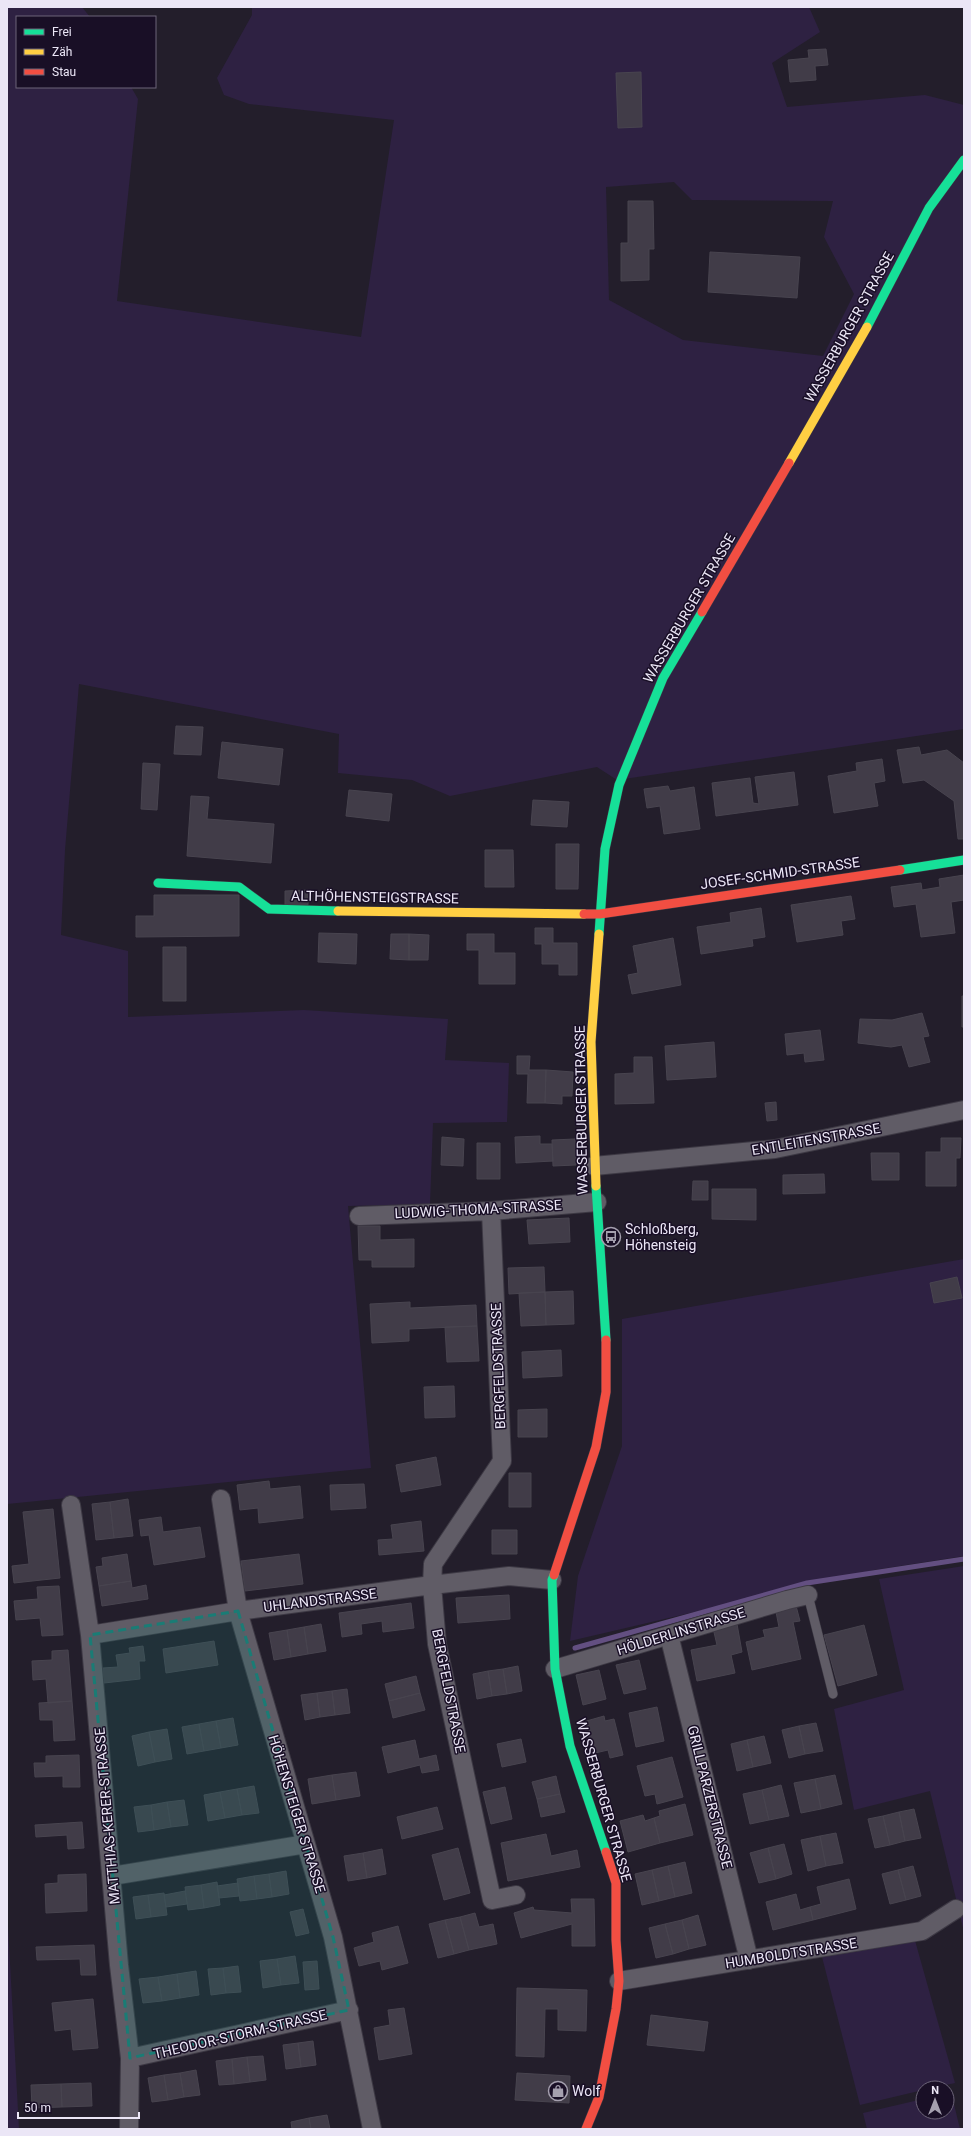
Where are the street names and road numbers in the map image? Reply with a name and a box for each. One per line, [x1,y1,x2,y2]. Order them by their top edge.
street label: WASSERBURGER STRASSE [801,249,897,405]
street label: WASSERBURGER STRASSE [640,531,738,685]
street label: JOSEF-SCHMID-STRASSE [699,854,861,892]
street label: ALTHÖHENSTEIGSTRASSE [291,888,459,906]
street label: WASSERBURGER STRASSE [572,1025,590,1195]
street label: ENTLEITENSTRASSE [750,1120,882,1158]
street label: LUDWIG-THOMA-STRASSE [394,1197,562,1221]
street label: BERGFELDSTRASSE [488,1303,508,1429]
street label: UHLANDSTRASSE [262,1585,378,1615]
street label: HÖLDERLINSTRASSE [615,1604,747,1658]
street label: BERGFELDSTRASSE [429,1627,469,1755]
street label: WASSERBURGER STRASSE [573,1716,635,1884]
street label: GRILLPARZERSTRASSE [684,1724,736,1870]
street label: MATTHIAS-KERER-STRASSE [91,1727,123,1905]
street label: HÖHENSTEIGER STRASSE [265,1733,329,1895]
street label: HUMBOLDTSTRASSE [724,1935,858,1971]
street label: THEODOR-STORM-STRASSE [152,2006,328,2062]

